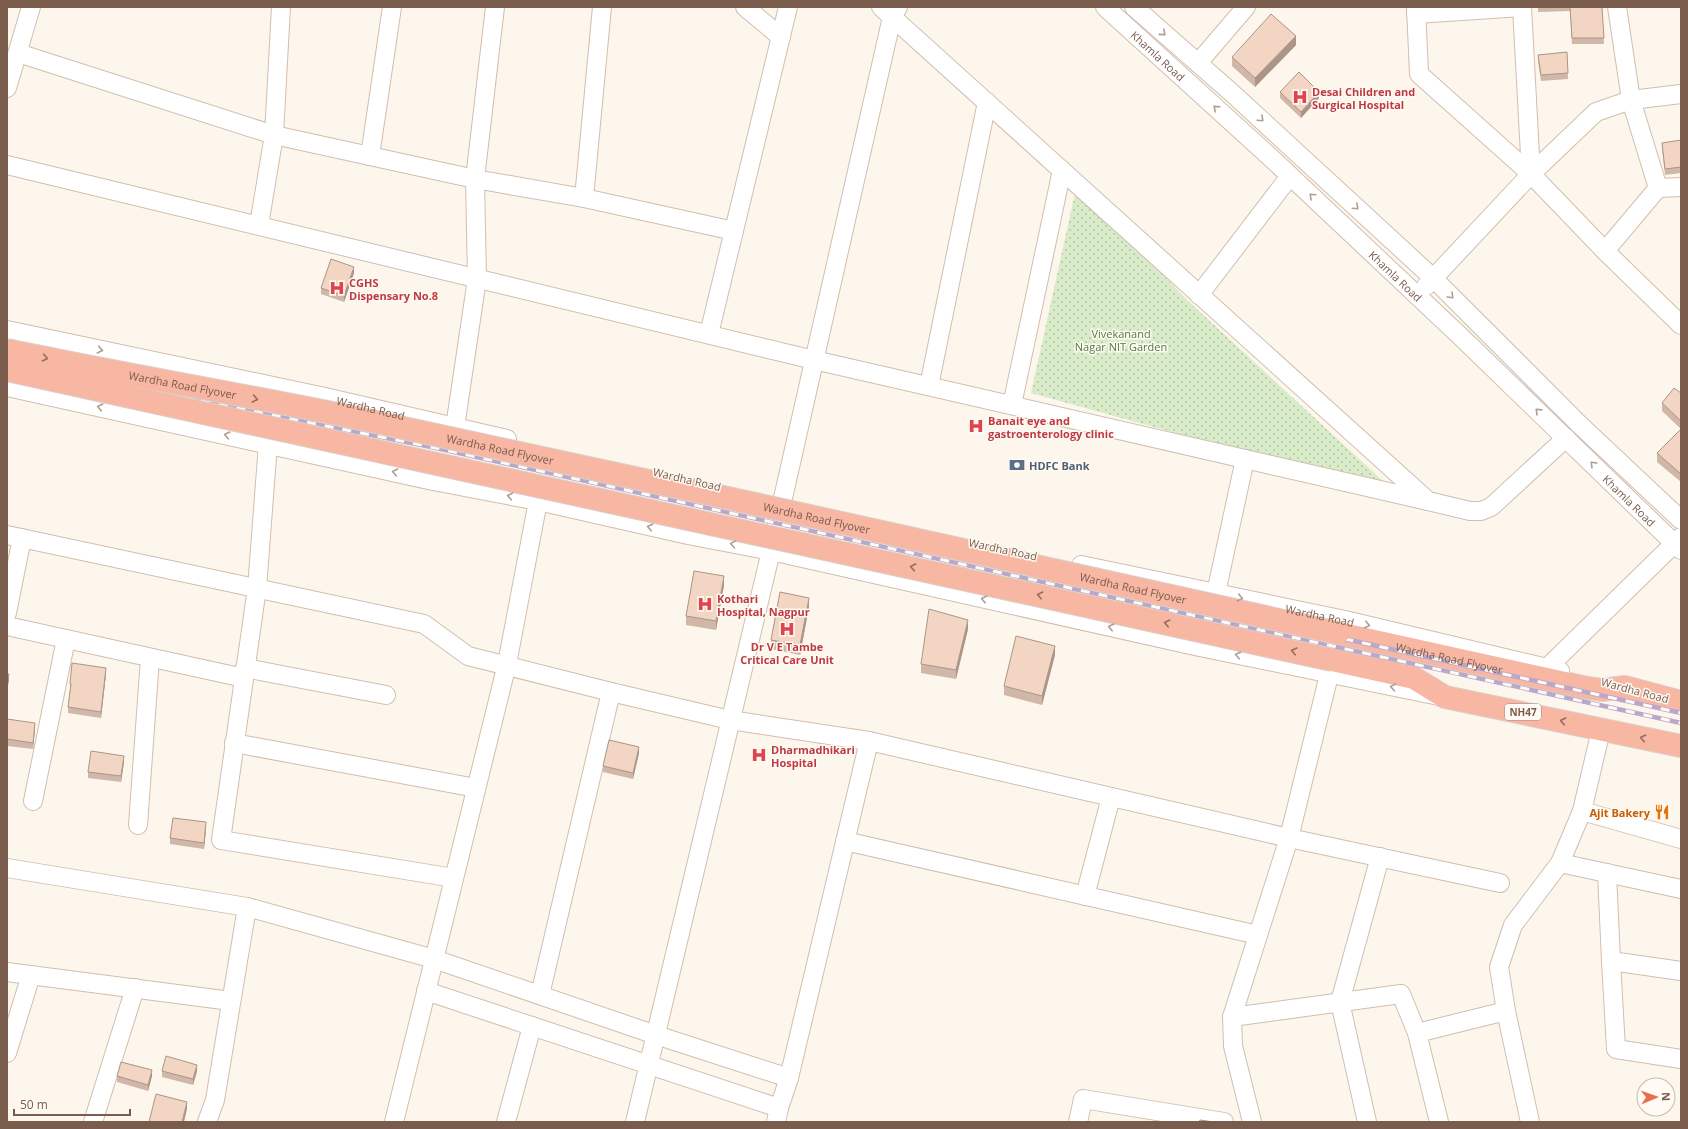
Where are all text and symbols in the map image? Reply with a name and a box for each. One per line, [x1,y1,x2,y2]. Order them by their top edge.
street label: Khamla Road [1128,27,1188,84]
one-way arrow [1159,28,1166,35]
place label: Desai Children and Surgical Hospital [1312,84,1415,112]
hospital icon: Desai Children and Surgical Hospital [1291,88,1309,106]
one-way arrow [1213,105,1221,113]
one-way arrow [1256,114,1263,121]
one-way arrow [1309,193,1317,201]
one-way arrow [1351,202,1359,210]
street label: Khamla Road [1366,247,1426,304]
place label: CGHS Dispensary No.8 [349,275,438,303]
hospital icon: CGHS Dispensary No.8 [328,279,346,297]
one-way arrow [1446,291,1454,299]
park label: Vivekanand Nagar NIT Garden [1075,326,1167,354]
one-way arrow [97,345,103,353]
one-way arrow [42,353,48,361]
street label: Wardha Road Flyover [128,367,238,402]
street label: Wardha Road [335,392,406,423]
one-way arrow [252,394,258,403]
one-way arrow [97,404,103,412]
one-way arrow [1535,408,1543,416]
place label: Banait eye and gastroenterology clinic [988,413,1114,441]
hospital icon: Banait eye and gastroenterology clinic [967,417,985,435]
street label: Wardha Road Flyover [445,430,556,467]
one-way arrow [224,431,230,439]
bank icon: HDFC Bank [1008,456,1026,474]
place label: HDFC Bank [1029,458,1090,473]
one-way arrow [1590,461,1598,469]
street label: Wardha Road [651,464,723,494]
one-way arrow [391,469,398,477]
street label: Khamla Road [1600,471,1659,529]
one-way arrow [507,492,513,500]
street label: Wardha Road Flyover [762,498,872,537]
one-way arrow [647,524,653,532]
street label: Wardha Road [967,534,1039,564]
one-way arrow [730,540,736,548]
one-way arrow [910,564,916,572]
street label: Wardha Road Flyover [1078,568,1189,607]
place label: Kothari Hospital, Nagpur [717,591,810,619]
one-way arrow [1037,591,1043,599]
one-way arrow [1237,593,1243,602]
hospital icon: Kothari Hospital, Nagpur [696,595,714,613]
one-way arrow [981,595,987,603]
street label: Wardha Road [1284,600,1356,629]
one-way arrow [1163,619,1170,628]
hospital icon: Dr V E Tambe Critical Care Unit [778,620,796,638]
one-way arrow [1364,620,1370,628]
one-way arrow [1108,624,1114,632]
street label: Wardha Road Flyover [1394,638,1505,677]
place label: Dr V E Tambe Critical Care Unit [740,639,834,667]
one-way arrow [1290,648,1297,656]
one-way arrow [1235,652,1241,660]
street label: Wardha Road [1600,674,1670,706]
one-way arrow [1389,683,1396,692]
road number: NH47 [1505,704,1541,720]
one-way arrow [1560,718,1566,726]
one-way arrow [1640,735,1646,743]
place label: Dharmadhikari Hospital [771,742,855,770]
hospital icon: Dharmadhikari Hospital [750,746,768,764]
restaurant icon: Ajit Bakery [1653,803,1671,821]
place label: Ajit Bakery [1589,805,1651,820]
north arrow [1636,1077,1676,1117]
scale bar [14,1091,130,1117]
text: N [1659,1092,1674,1101]
text: 50 m [20,1096,48,1113]

